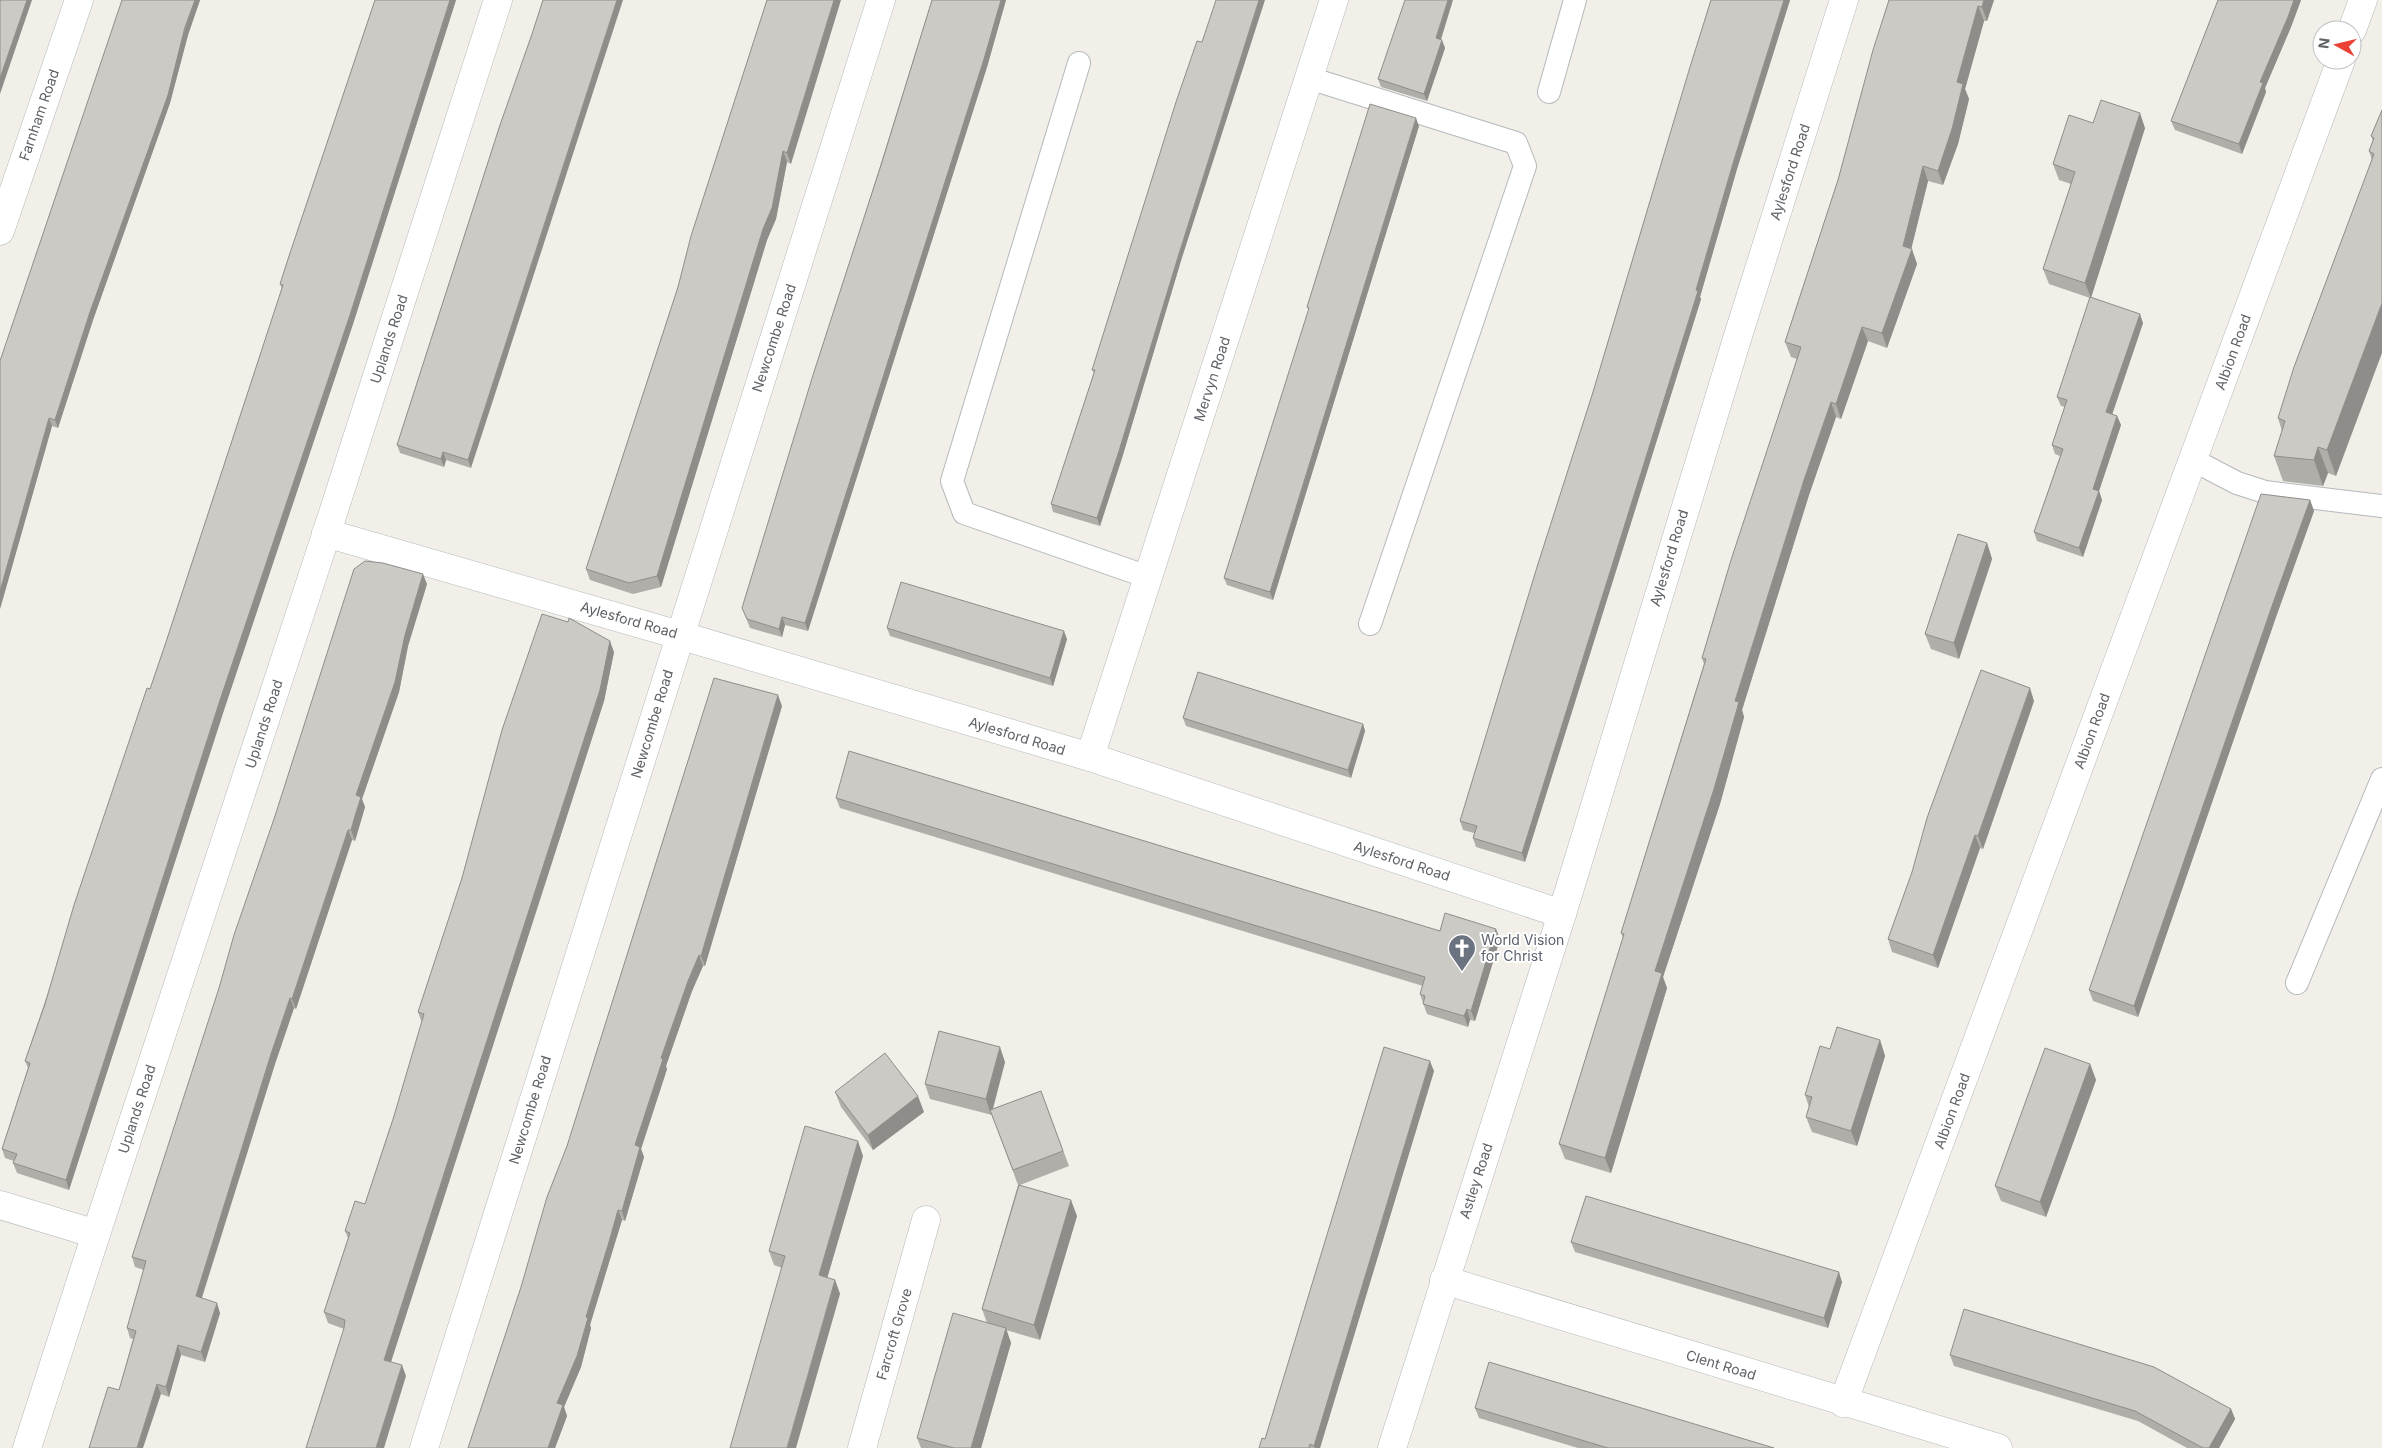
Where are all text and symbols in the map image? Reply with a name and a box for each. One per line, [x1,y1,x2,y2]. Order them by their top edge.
north arrow [2312,20,2362,70]
text: N [2314,37,2333,50]
street label: Farnham Road [15,67,62,163]
street label: Aylesford Road [1766,122,1813,222]
street label: Newcombe Road [748,282,799,394]
street label: Uplands Road [366,292,411,385]
street label: Albion Road [2211,312,2254,392]
street label: Mervyn Road [1190,334,1233,423]
street label: Aylesford Road [1646,508,1691,608]
street label: Aylesford Road [579,598,680,641]
street label: Newcombe Road [627,667,676,780]
street label: Uplands Road [241,677,286,770]
street label: Albion Road [2070,691,2113,771]
street label: Aylesford Road [967,713,1067,758]
street label: Aylesford Road [1352,837,1452,884]
place label: World Vision for Christ [1481,931,1564,964]
church icon: World Vision for Christ [1447,933,1477,972]
street label: Newcombe Road [505,1053,554,1166]
street label: Uplands Road [114,1062,159,1155]
street label: Albion Road [1930,1071,1973,1151]
street label: Astley Road [1455,1141,1496,1221]
street label: Farcroft Grove [872,1286,915,1382]
street label: Clent Road [1684,1346,1758,1383]

